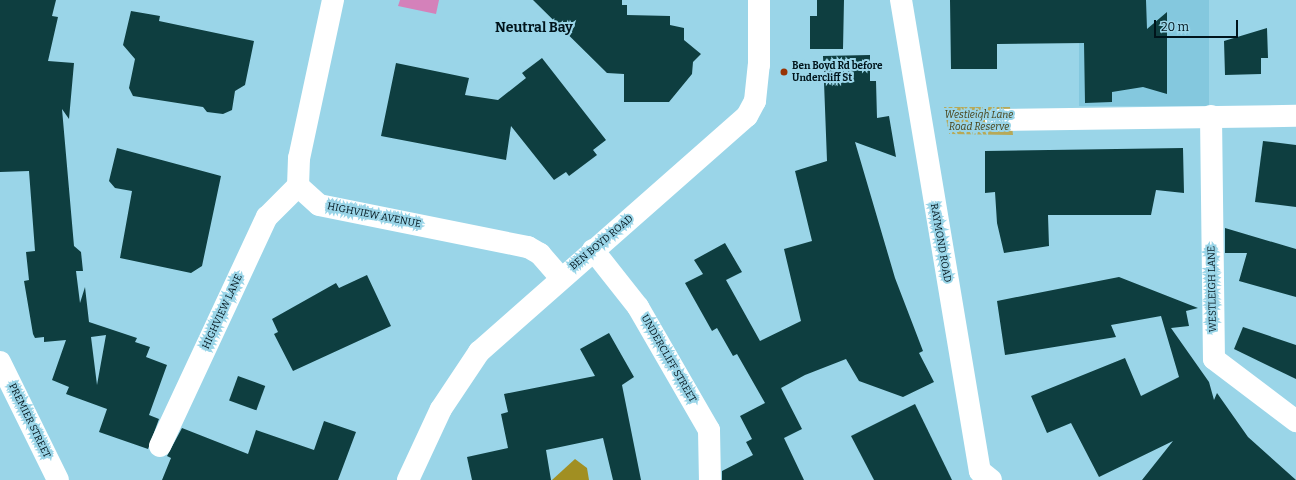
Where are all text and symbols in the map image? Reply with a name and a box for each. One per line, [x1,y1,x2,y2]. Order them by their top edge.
scale bar [1156,12,1240,38]
district label: Neutral Bay [495,20,573,36]
text: 20 m [1161,20,1189,34]
place label: Ben Boyd Rd before Undercliff St [792,60,883,84]
marker: Ben Boyd Rd before Undercliff St [779,67,789,77]
park label: Westleigh Lane Road Reserve [945,109,1013,132]
street label: HIGHVIEW AVENUE [326,201,422,231]
street label: RAYMOND ROAD [927,203,953,283]
street label: BEN BOYD ROAD [568,213,636,273]
street label: WESTLEIGH LANE [1206,246,1220,332]
street label: HIGHVIEW LANE [200,273,246,351]
street label: UNDERCLIFF STREET [638,313,698,405]
street label: PREMIER STREET [6,382,52,460]

